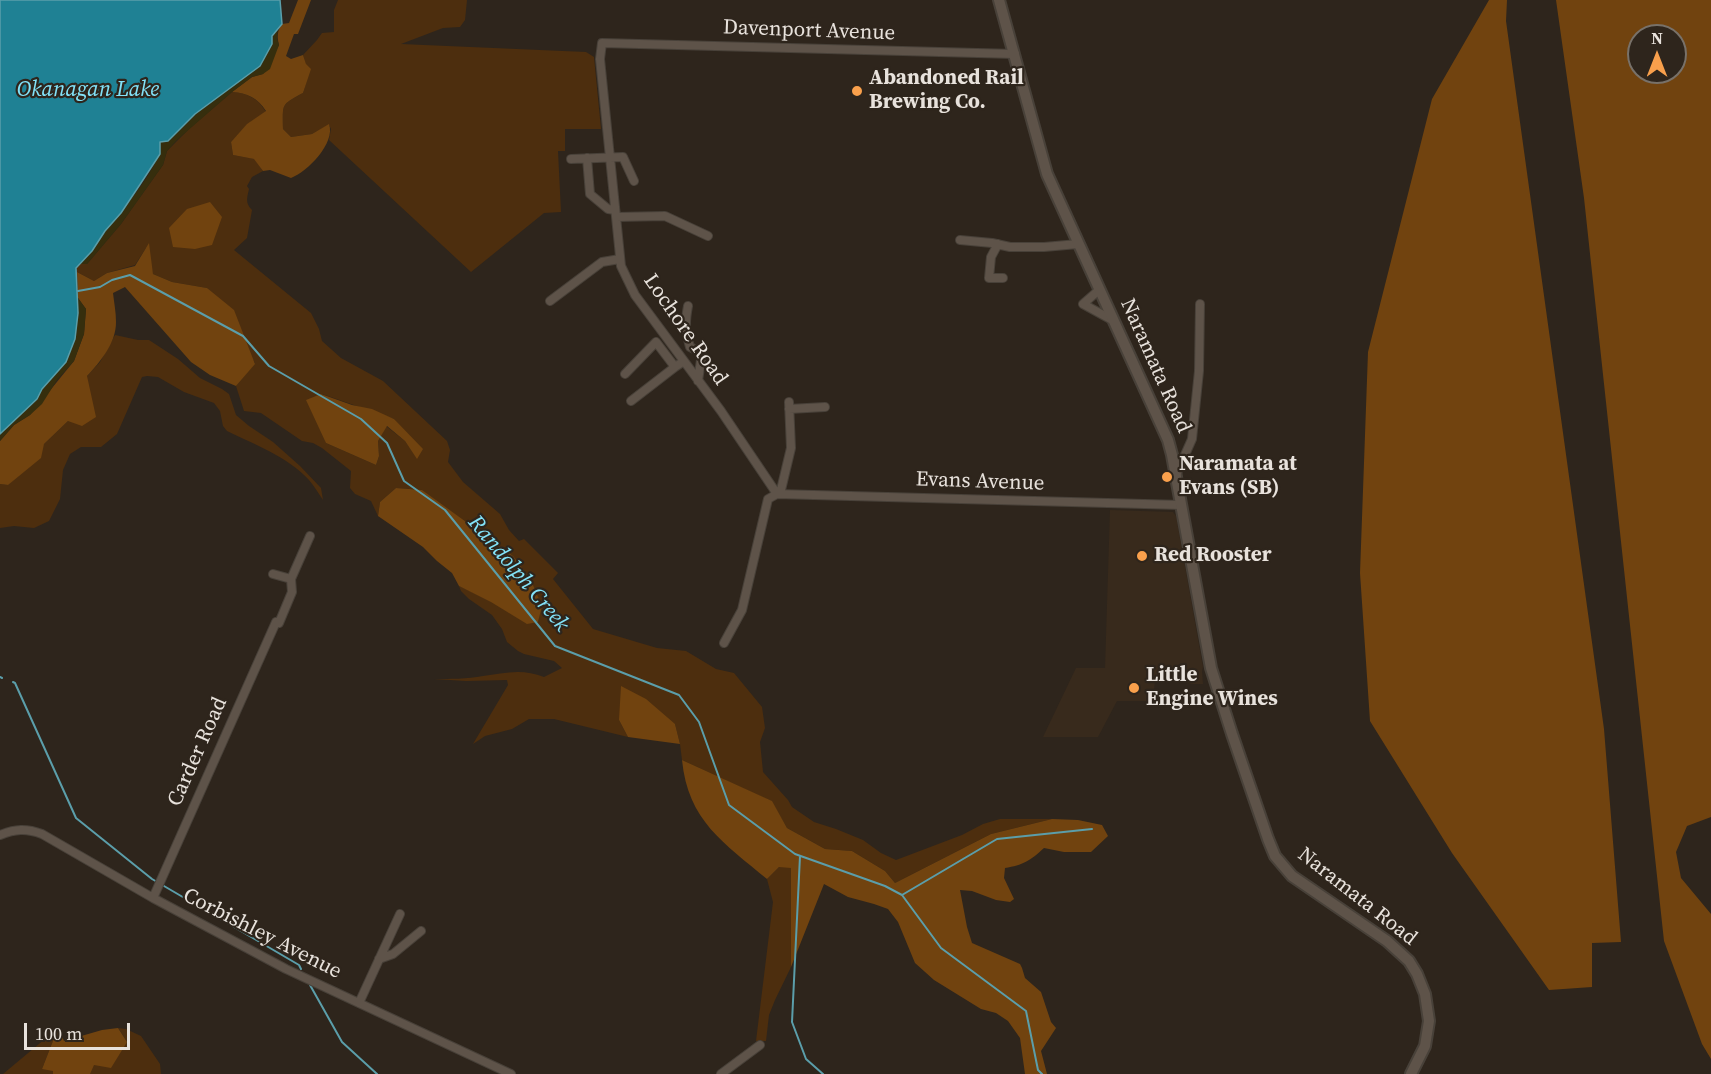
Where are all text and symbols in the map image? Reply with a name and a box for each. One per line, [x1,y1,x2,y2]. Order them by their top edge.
street label: Davenport Avenue [723,15,895,47]
north arrow [1627,24,1687,84]
text: N [1651,27,1663,49]
place label: Abandoned Rail Brewing Co. [869,66,1024,116]
water label: Okanagan Lake [17,77,159,103]
marker: Abandoned Rail Brewing Co. [850,84,864,98]
street label: Lochore Road [637,269,733,391]
street label: Naramata Road [1114,295,1196,437]
place label: Naramata at Evans (SB) [1179,452,1297,502]
street label: Evans Avenue [915,467,1045,497]
marker: Naramata at Evans (SB) [1160,470,1174,484]
water label: Randolph Creek [462,510,574,638]
place label: Red Rooster [1154,543,1271,569]
marker: Red Rooster [1135,549,1149,563]
place label: Little Engine Wines [1146,663,1278,713]
marker: Little Engine Wines [1127,681,1141,695]
street label: Carder Road [163,694,233,810]
street label: Naramata Road [1292,843,1422,951]
street label: Corbishley Avenue [178,883,346,985]
scale bar [27,1011,134,1049]
text: 100 m [35,1021,82,1046]

